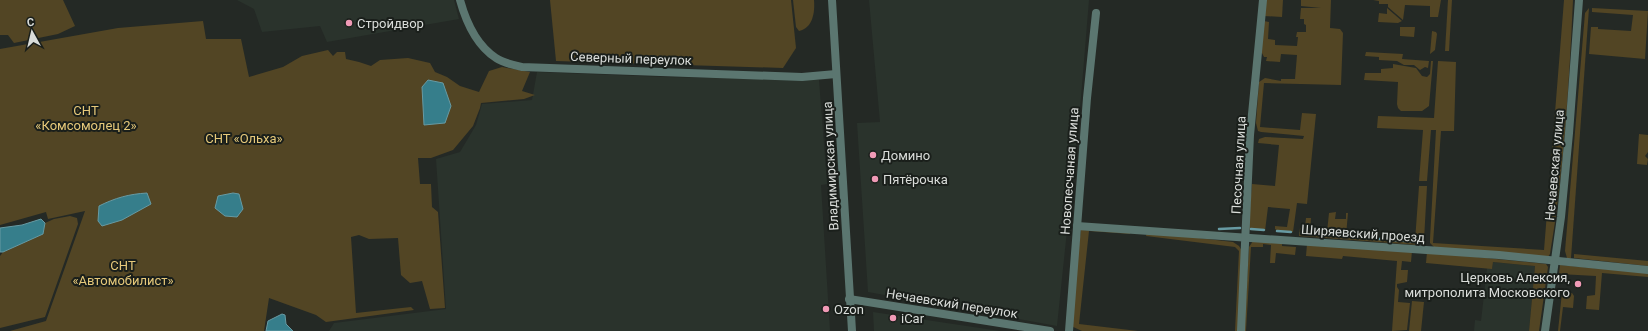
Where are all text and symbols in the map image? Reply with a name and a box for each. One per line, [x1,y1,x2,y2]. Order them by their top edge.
north arrow [12,12,52,52]
text: С [26,16,35,30]
place label: Стройдвор [357,16,424,31]
marker: Стройдвор [344,18,354,28]
street label: Северный переулок [570,49,692,68]
street label: Владимирская улица [820,101,841,231]
park label: СНТ «Комсомолец 2» [35,103,137,133]
street label: Новопесчаная улица [1058,107,1081,235]
street label: Нечаевская улица [1542,109,1567,221]
street label: Песочная улица [1228,116,1249,214]
park label: СНТ «Ольха» [205,131,283,146]
place label: Домино [881,148,930,163]
marker: Домино [868,150,878,160]
place label: Пятёрочка [883,172,948,187]
marker: Пятёрочка [870,174,880,184]
street label: Ширяевский проезд [1301,222,1426,245]
park label: СНТ «Автомобилист» [72,258,174,288]
place label: Церковь Алексия, митрополита Московского [1404,270,1570,300]
marker: Церковь Алексия, митрополита Московского [1573,279,1583,289]
street label: Нечаевский переулок [885,286,1019,321]
place label: Ozon [834,302,864,317]
marker: Ozon [821,304,831,314]
place label: iCar [901,311,925,326]
marker: iCar [888,313,898,323]

